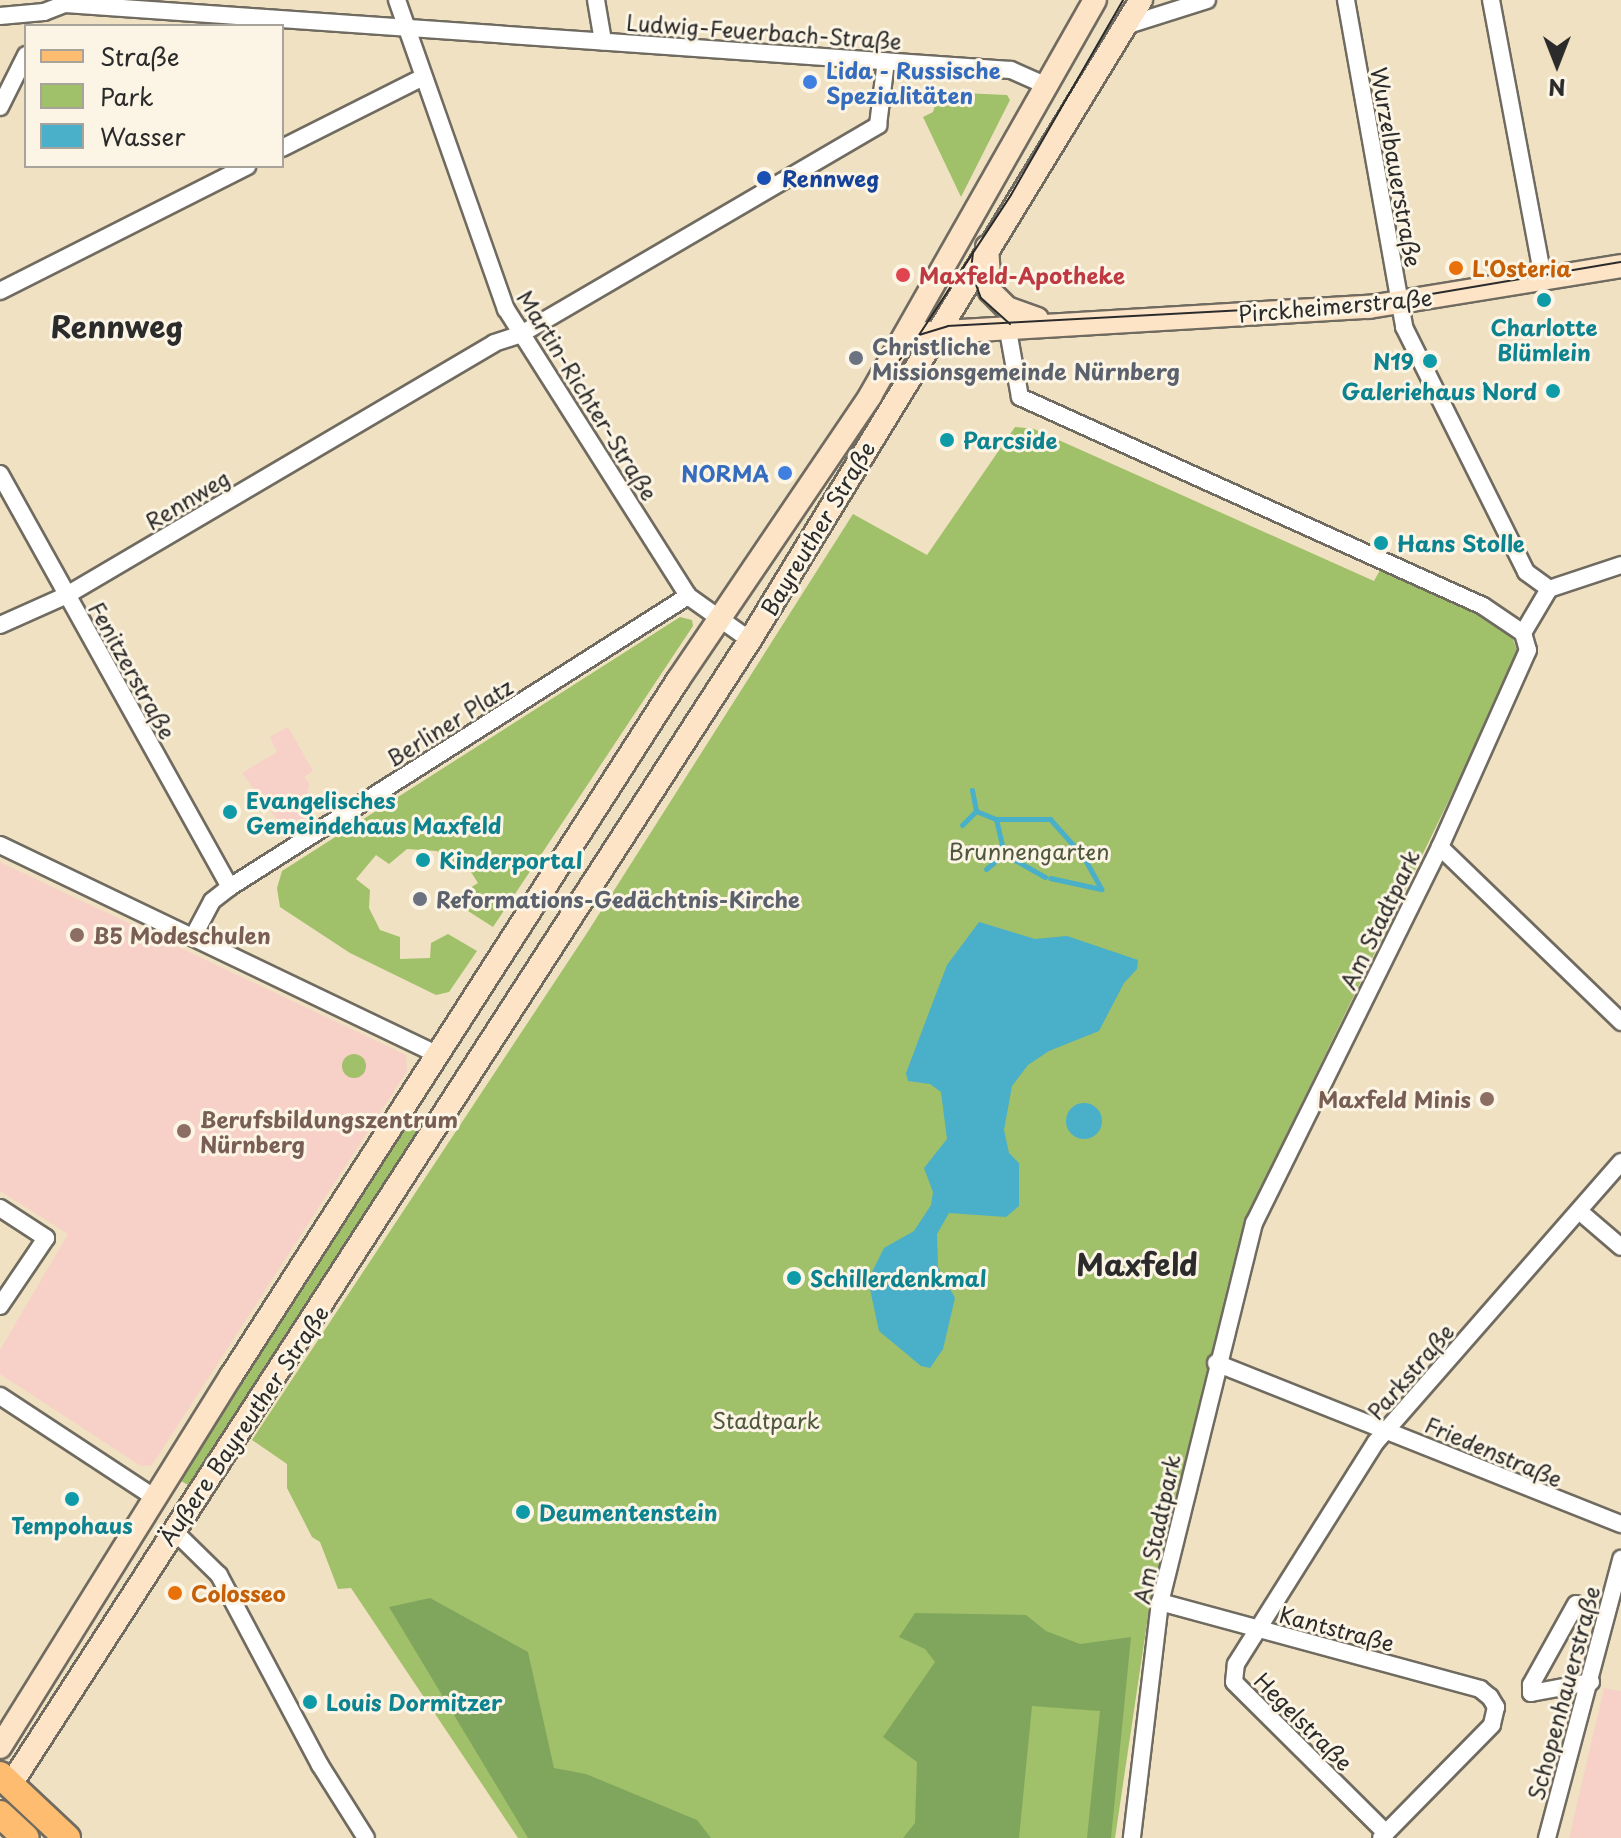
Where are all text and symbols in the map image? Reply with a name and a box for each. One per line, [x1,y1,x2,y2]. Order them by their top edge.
street label: Ludwig-Feuerbach-Straße [625,8,903,54]
legend [24,24,284,168]
north arrow [1517,24,1597,104]
text: Straße [100,38,179,74]
place label: Lida - Russische Spezialitäten [826,56,1003,108]
street label: Wurzelbauerstraße [1366,65,1428,269]
text: N [1548,72,1566,105]
marker: Lida - Russische Spezialitäten [801,73,819,91]
text: Park [100,78,154,114]
text: Wasser [100,118,185,154]
place label: Rennweg [782,165,879,191]
marker: Rennweg [753,167,775,189]
place label: L'Osteria [1472,255,1571,281]
marker: L'Osteria [1447,259,1465,277]
place label: Maxfeld-Apotheke [919,262,1125,288]
marker: Maxfeld-Apotheke [894,266,912,284]
street label: Pirckheimerstraße [1237,283,1433,327]
street label: Martin-Richter-Straße [512,285,664,505]
marker: Charlotte Blümlein [1535,291,1553,309]
district label: Rennweg [51,308,183,344]
place label: Charlotte Blümlein [1491,313,1597,364]
place label: Christliche Missionsgemeinde Nürnberg [872,332,1178,384]
place label: N19 [1373,348,1414,374]
marker: Christliche Missionsgemeinde Nürnberg [847,349,865,367]
marker: N19 [1421,352,1439,370]
place label: Galeriehaus Nord [1343,378,1537,404]
marker: Galeriehaus Nord [1544,382,1562,400]
place label: Parcside [963,427,1057,453]
marker: Parcside [938,431,956,449]
street label: Bayreuther Straße [754,436,880,620]
place label: NORMA [681,460,769,486]
street label: Rennweg [140,463,234,535]
marker: NORMA [776,464,794,482]
place label: Hans Stolle [1397,530,1524,556]
marker: Hans Stolle [1372,534,1390,552]
street label: Fenitzerstraße [84,597,182,743]
street label: Berliner Platz [380,672,518,772]
place label: Evangelisches Gemeindehaus Maxfeld [246,786,501,838]
marker: Evangelisches Gemeindehaus Maxfeld [221,803,239,821]
park label: Brunnengarten [949,838,1109,864]
street label: Am Stadtpark [1334,845,1424,993]
place label: Kinderportal [439,847,582,873]
marker: Kinderportal [414,851,432,869]
place label: Reformations-Gedächtnis-Kirche [436,886,800,912]
marker: Reformations-Gedächtnis-Kirche [411,890,429,908]
place label: B5 Modeschulen [93,922,272,948]
marker: B5 Modeschulen [68,926,86,944]
place label: Maxfeld Minis [1318,1086,1471,1112]
marker: Maxfeld Minis [1478,1090,1496,1108]
place label: Berufsbildungszentrum Nürnberg [200,1105,458,1156]
marker: Berufsbildungszentrum Nürnberg [175,1122,193,1140]
district label: Maxfeld [1076,1246,1198,1282]
place label: Schillerdenkmal [810,1265,986,1291]
marker: Schillerdenkmal [785,1269,803,1287]
street label: Äußere Bayreuther Straße [153,1300,333,1550]
street label: Parkstraße [1361,1318,1459,1424]
park label: Stadtpark [712,1407,820,1433]
street label: Friedenstraße [1422,1410,1566,1492]
street label: Am Stadtpark [1127,1452,1185,1606]
marker: Tempohaus [63,1490,81,1508]
place label: Deumentenstein [539,1499,718,1525]
marker: Deumentenstein [514,1503,532,1521]
place label: Tempohaus [11,1512,133,1538]
place label: Colosseo [191,1580,286,1606]
street label: Schopenhauerstraße [1522,1583,1604,1803]
marker: Colosseo [166,1584,184,1602]
street label: Kantstraße [1277,1600,1397,1656]
street label: Hegelstraße [1250,1667,1358,1775]
place label: Louis Dormitzer [326,1689,503,1715]
marker: Louis Dormitzer [301,1693,319,1711]

